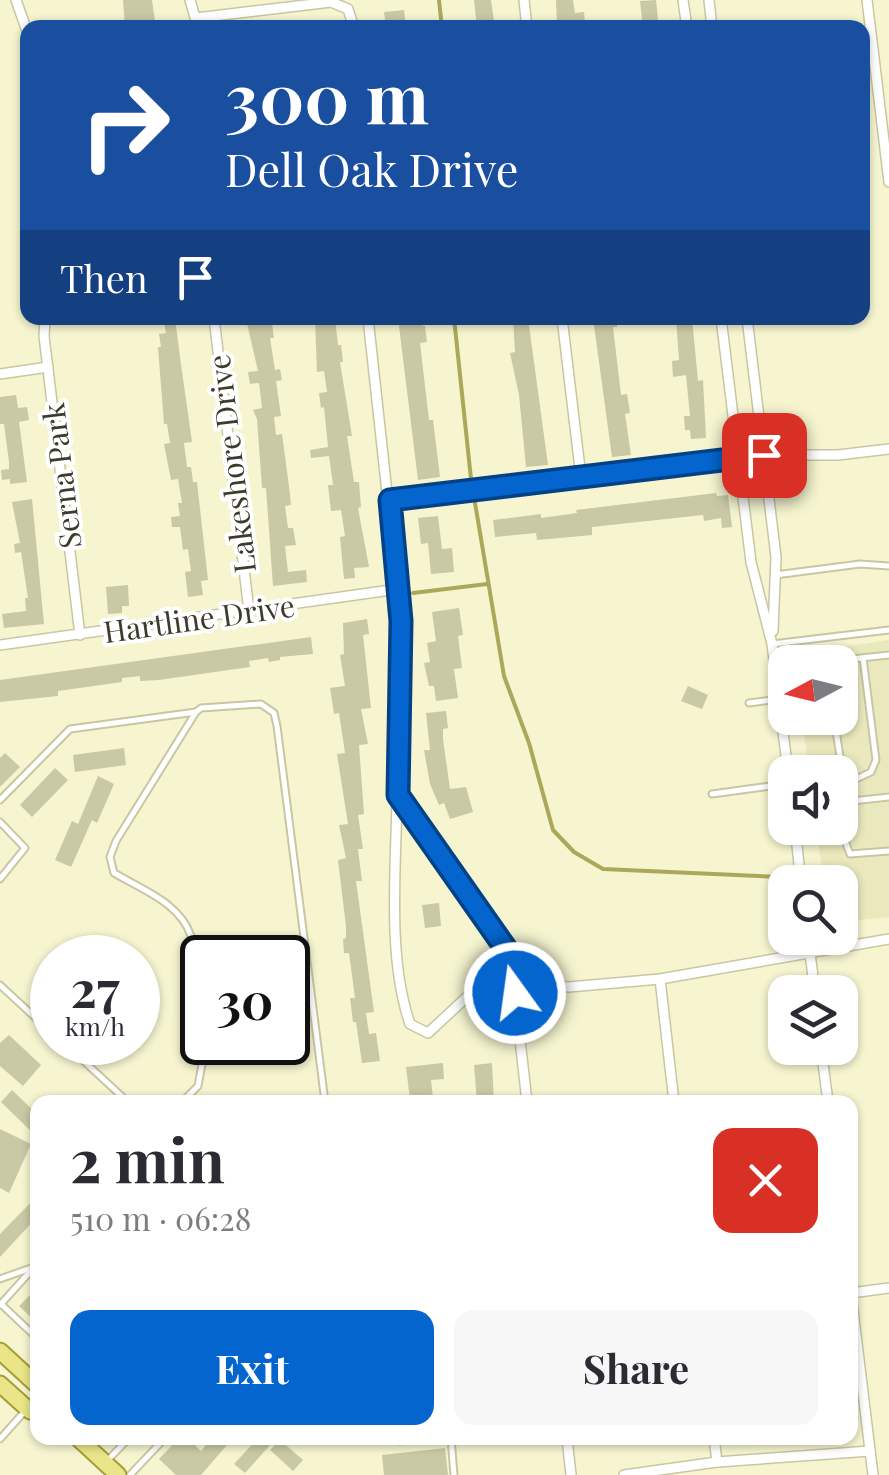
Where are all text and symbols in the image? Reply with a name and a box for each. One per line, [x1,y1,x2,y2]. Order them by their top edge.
text: 300 m [225,48,429,142]
icon: right [60,60,190,190]
text: Dell Oak Drive [225,138,519,198]
icon: arrive [168,250,223,305]
text: Then [60,252,148,303]
street label: Lakeshore Drive [198,353,264,575]
street label: Serna Park [32,401,90,551]
pin [722,413,807,498]
icon: arrive [737,428,792,483]
street label: Hartline Drive [101,585,297,651]
north arrow [768,645,858,735]
map controls [768,645,858,1065]
button: sound [768,755,858,845]
button: search [768,865,858,955]
speed limit sign: 30 [180,935,310,1065]
position arrow [463,941,567,1045]
text: 27 [71,954,119,1021]
button: layers [768,975,858,1065]
text: km/h [65,1009,125,1042]
text: 2 min [70,1118,225,1198]
button: close [713,1128,818,1233]
text: 510 m · 06:28 [70,1196,251,1239]
button: Exit [70,1310,434,1425]
button: Share [454,1310,818,1425]

